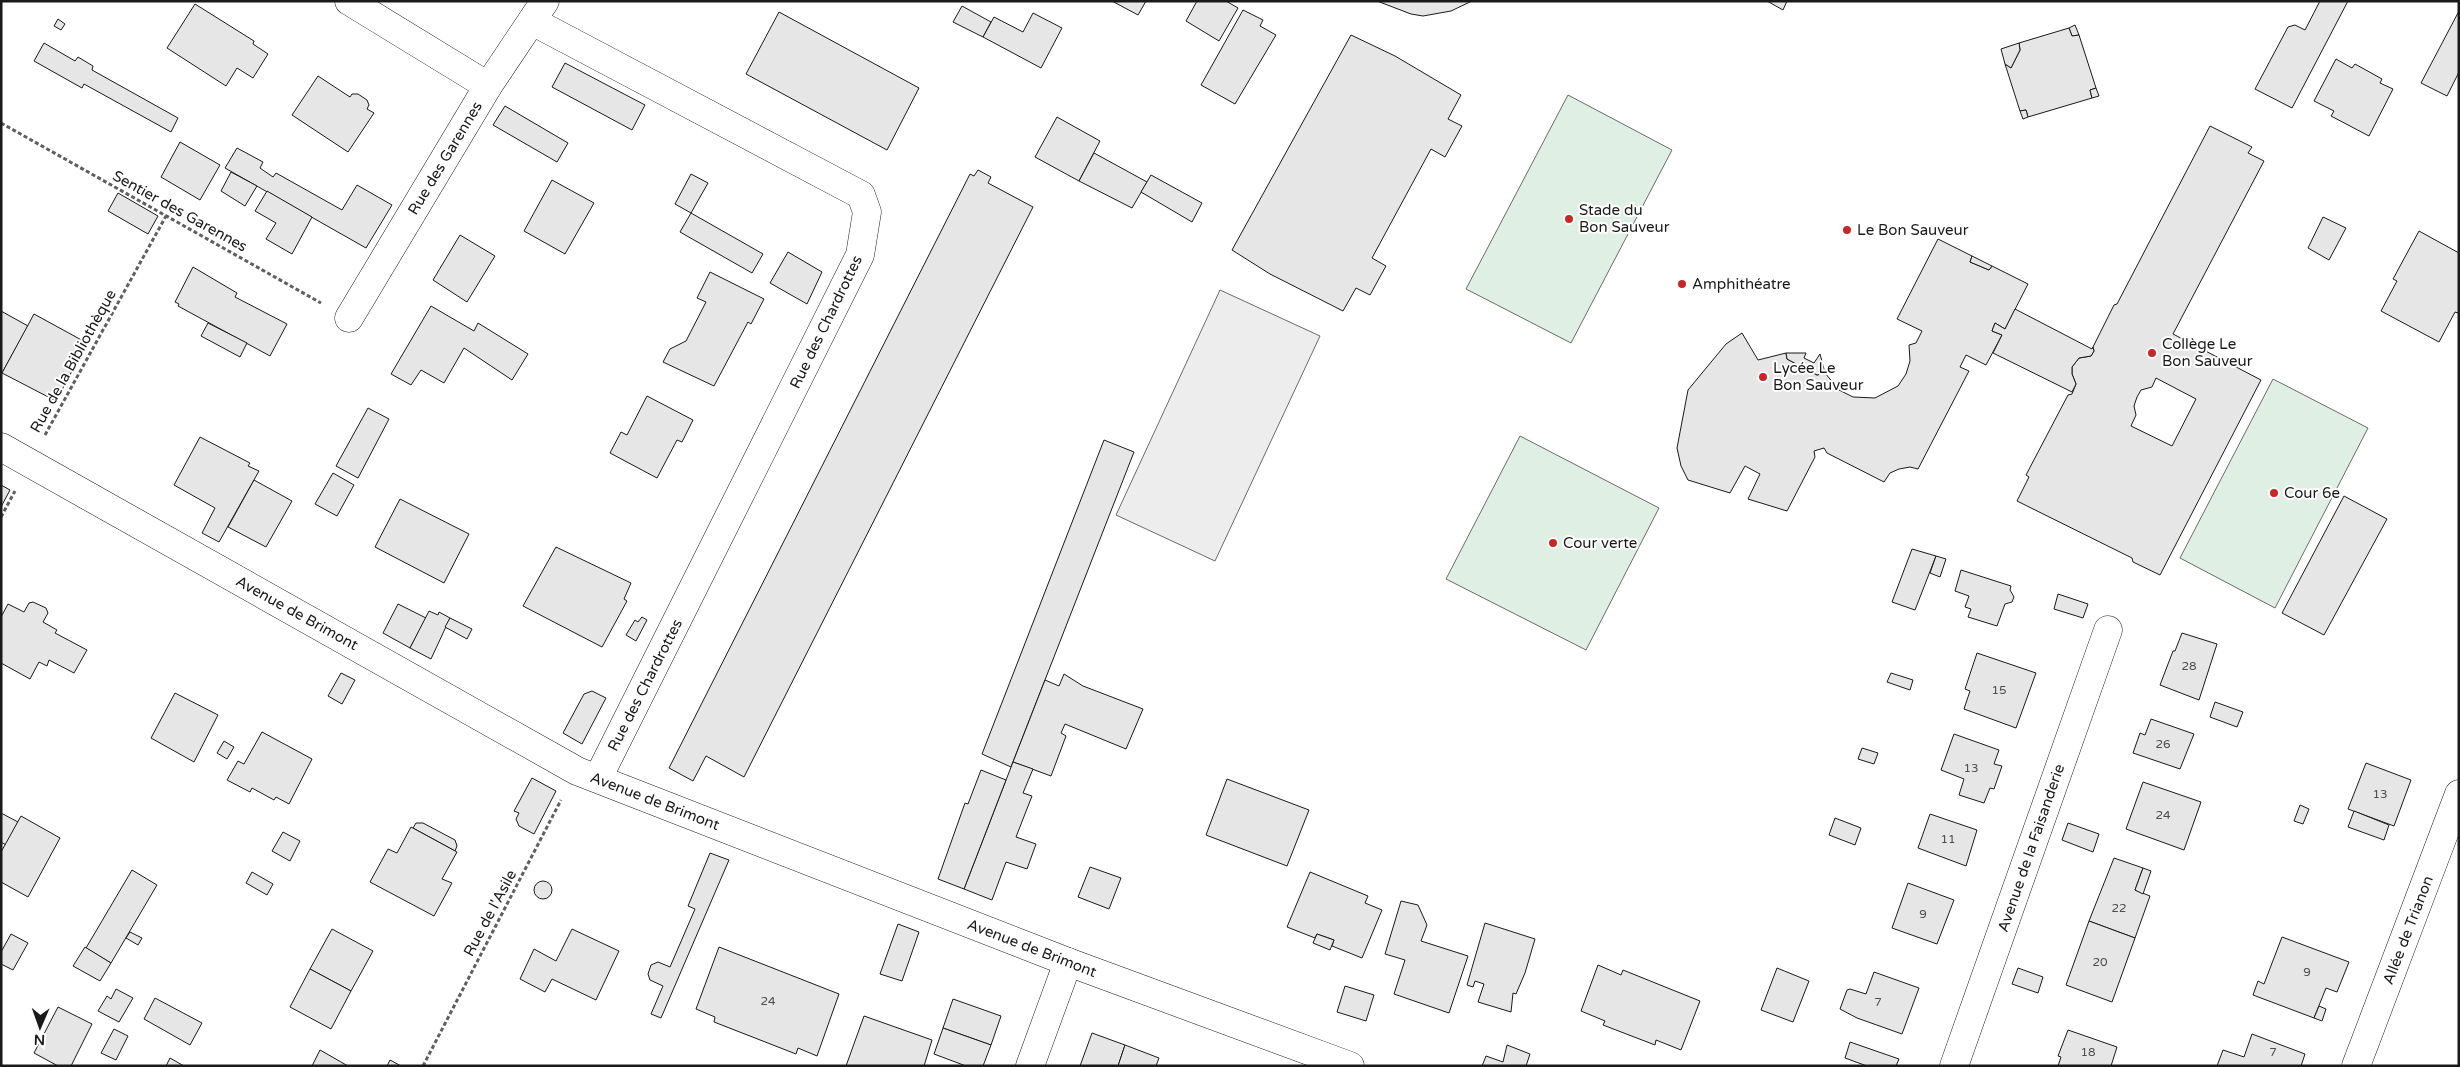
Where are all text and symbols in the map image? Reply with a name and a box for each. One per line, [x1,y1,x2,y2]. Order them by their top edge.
street label: Rue des Garennes [404,98,486,218]
street label: Sentier des Garennes [110,166,250,256]
place label: Stade du Bon Sauveur [1579,201,1670,236]
marker: Stade du Bon Sauveur [1563,213,1575,225]
place label: Le Bon Sauveur [1857,221,1969,239]
marker: Le Bon Sauveur [1841,224,1853,236]
street label: Rue des Chardrottes [786,252,866,392]
place label: Amphithéatre [1692,275,1791,293]
marker: Amphithéatre [1676,278,1688,290]
street label: Rue de la Bibliothèque [26,286,120,436]
place label: Collège Le Bon Sauveur [2162,335,2253,370]
marker: Collège Le Bon Sauveur [2146,347,2158,359]
place label: Lycée Le Bon Sauveur [1773,359,1864,394]
marker: Lycée Le Bon Sauveur [1757,371,1769,383]
place label: Cour 6e [2284,484,2340,502]
marker: Cour 6e [2268,487,2280,499]
place label: Cour verte [1563,534,1637,552]
marker: Cour verte [1547,537,1559,549]
street label: Avenue de Brimont [233,572,361,654]
street label: Rue des Chardrottes [604,616,686,754]
house number: 28 [2181,659,2197,673]
house number: 15 [1991,683,2007,697]
house number: 26 [2155,737,2171,751]
house number: 13 [1963,761,1979,775]
street label: Avenue de la Faisanderie [1994,762,2068,934]
street label: Avenue de Brimont [588,768,722,834]
house number: 13 [2372,787,2388,801]
house number: 24 [2155,808,2171,822]
house number: 11 [1940,832,1956,846]
street label: Rue de l'Asile [460,867,520,959]
street label: Allée de Trianon [2379,873,2437,987]
house number: 22 [2111,901,2127,915]
house number: 9 [1919,907,1927,921]
street label: Avenue de Brimont [965,915,1099,981]
house number: 20 [2092,955,2108,969]
house number: 9 [2303,965,2311,979]
house number: 24 [760,994,776,1008]
house number: 7 [1874,995,1882,1009]
north arrow [15,1002,65,1052]
text: N [34,1031,45,1048]
house number: 18 [2080,1045,2096,1059]
house number: 7 [2269,1045,2277,1059]

